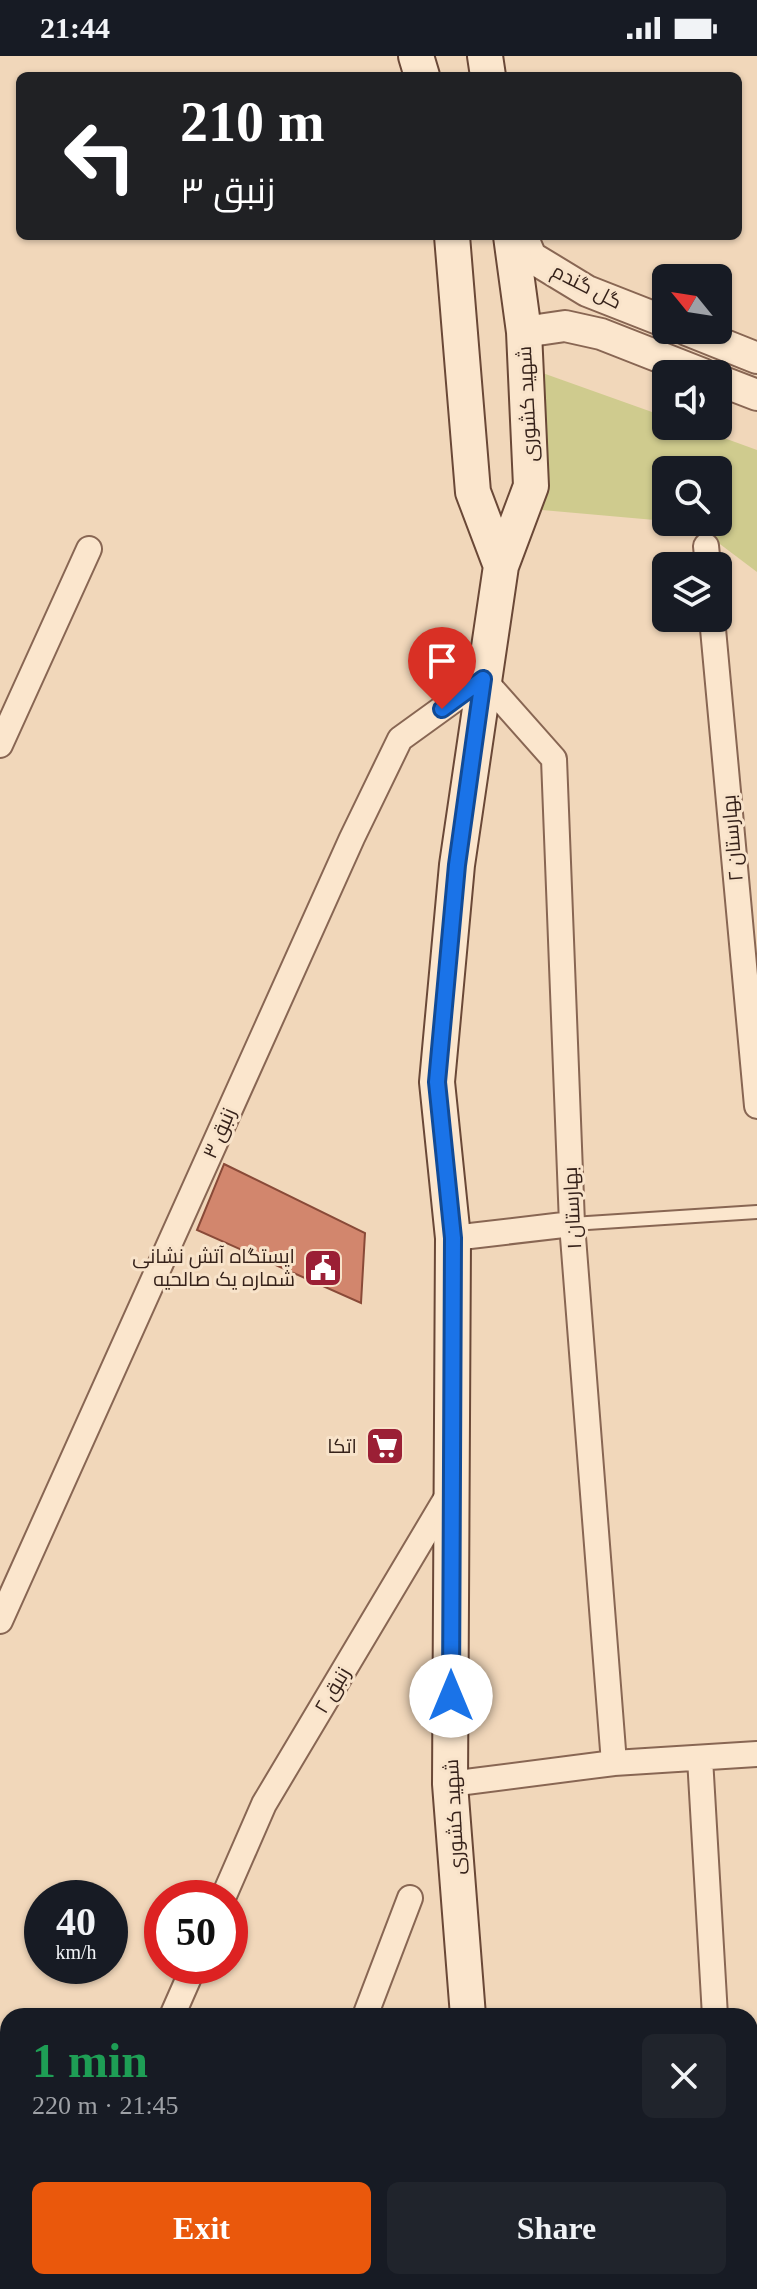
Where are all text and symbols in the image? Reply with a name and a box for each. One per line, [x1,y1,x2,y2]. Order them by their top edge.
text: 21:44 [40,11,110,44]
text: 210 m [180,91,325,153]
icon: left [48,104,152,208]
text: زنبق ۳ [180,171,275,211]
street label: گل گندم [547,259,625,316]
north arrow [652,264,732,344]
map controls [652,264,732,632]
street label: شهید کشوری [513,346,543,462]
button: sound [652,360,732,440]
button: search [652,456,732,536]
button: layers [652,552,732,632]
pin [408,627,476,709]
icon: arrive [420,639,464,683]
street label: بهارستان ۲ [717,794,749,882]
street label: زنبق ۳ [198,1104,242,1162]
street label: بهارستان ۱ [559,1166,587,1250]
place label: ایستگاه آتش نشانی شماره یک صالحیه [132,1245,295,1291]
public building icon: ایستگاه آتش نشانی شماره یک صالحیه [302,1247,344,1289]
supermarket icon: اتکا [364,1425,406,1467]
place label: اتکا [327,1435,357,1457]
position arrow [409,1654,493,1738]
street label: زنبق ۲ [310,1663,356,1718]
street label: شهید کشوری [440,1759,470,1875]
speed limit sign: 50 [144,1880,248,1984]
text: 40 [56,1899,96,1944]
text: km/h [55,1941,97,1963]
text: 1 min [32,2034,148,2087]
button: close [642,2034,726,2118]
text: 220 m · 21:45 [32,2091,179,2120]
button: Exit [32,2182,371,2274]
button: Share [387,2182,726,2274]

